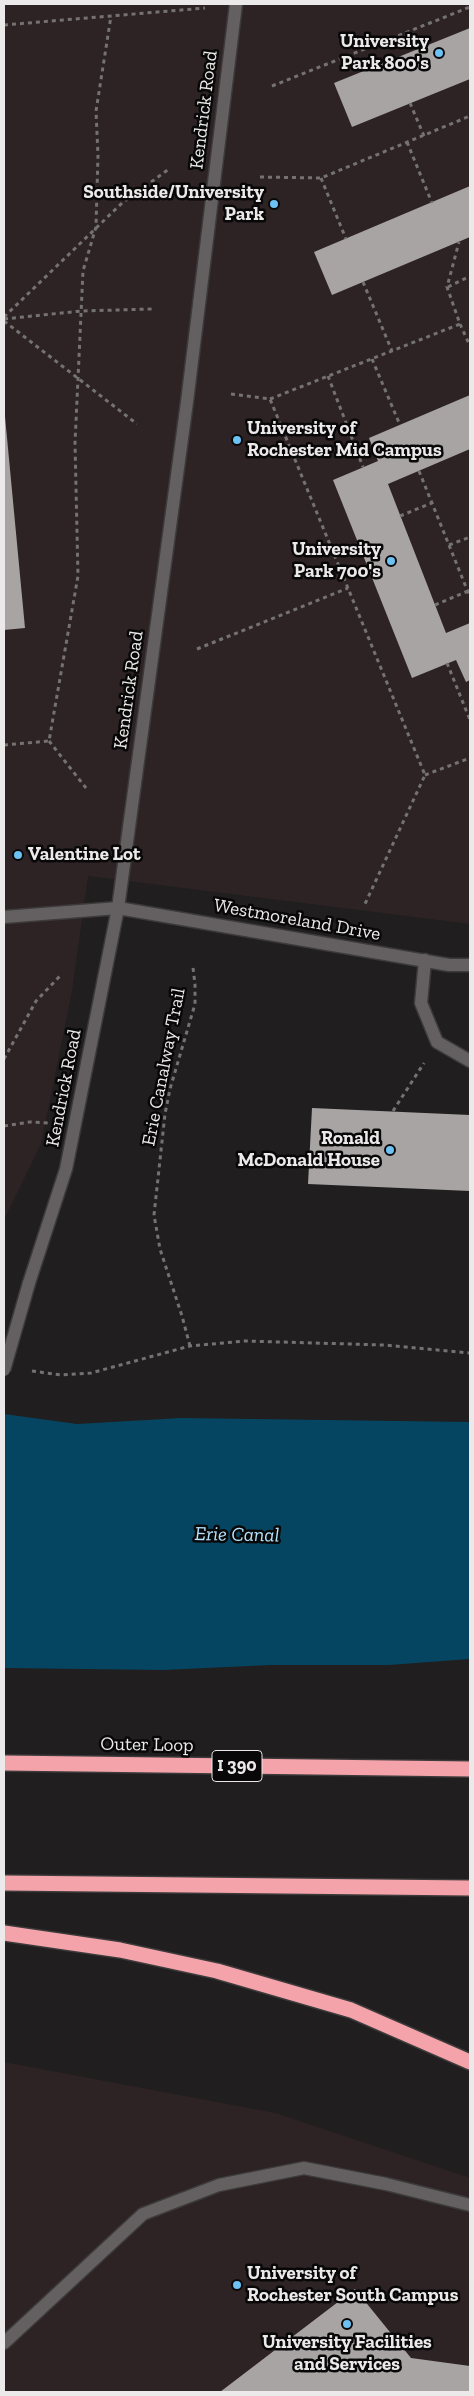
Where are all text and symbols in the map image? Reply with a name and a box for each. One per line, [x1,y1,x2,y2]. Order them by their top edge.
place label: University Park 800's [340,31,429,75]
marker: University Park 800's [433,47,445,59]
street label: Kendrick Road [185,49,223,171]
place label: Southside/University Park [83,182,264,226]
marker: Southside/University Park [268,198,280,210]
place label: University of Rochester Mid Campus [247,418,442,462]
marker: University of Rochester Mid Campus [231,434,243,446]
place label: University Park 700's [292,539,381,583]
marker: University Park 700's [385,555,397,567]
street label: Kendrick Road [109,629,149,751]
place label: Valentine Lot [28,844,141,866]
marker: Valentine Lot [12,849,24,861]
street label: Westmoreland Drive [212,894,382,946]
street label: Erie Canalway Trail [138,986,190,1148]
street label: Kendrick Road [41,1027,87,1149]
place label: Ronald McDonald House [238,1128,380,1172]
marker: Ronald McDonald House [384,1144,396,1156]
water label: Erie Canal [194,1522,280,1548]
street label: Outer Loop [100,1733,194,1757]
road number: I 390 [212,1750,262,1782]
place label: University of Rochester South Campus [247,2263,458,2307]
marker: University of Rochester South Campus [231,2279,243,2291]
marker: University Facilities and Services [341,2318,353,2330]
place label: University Facilities and Services [262,2332,432,2376]

